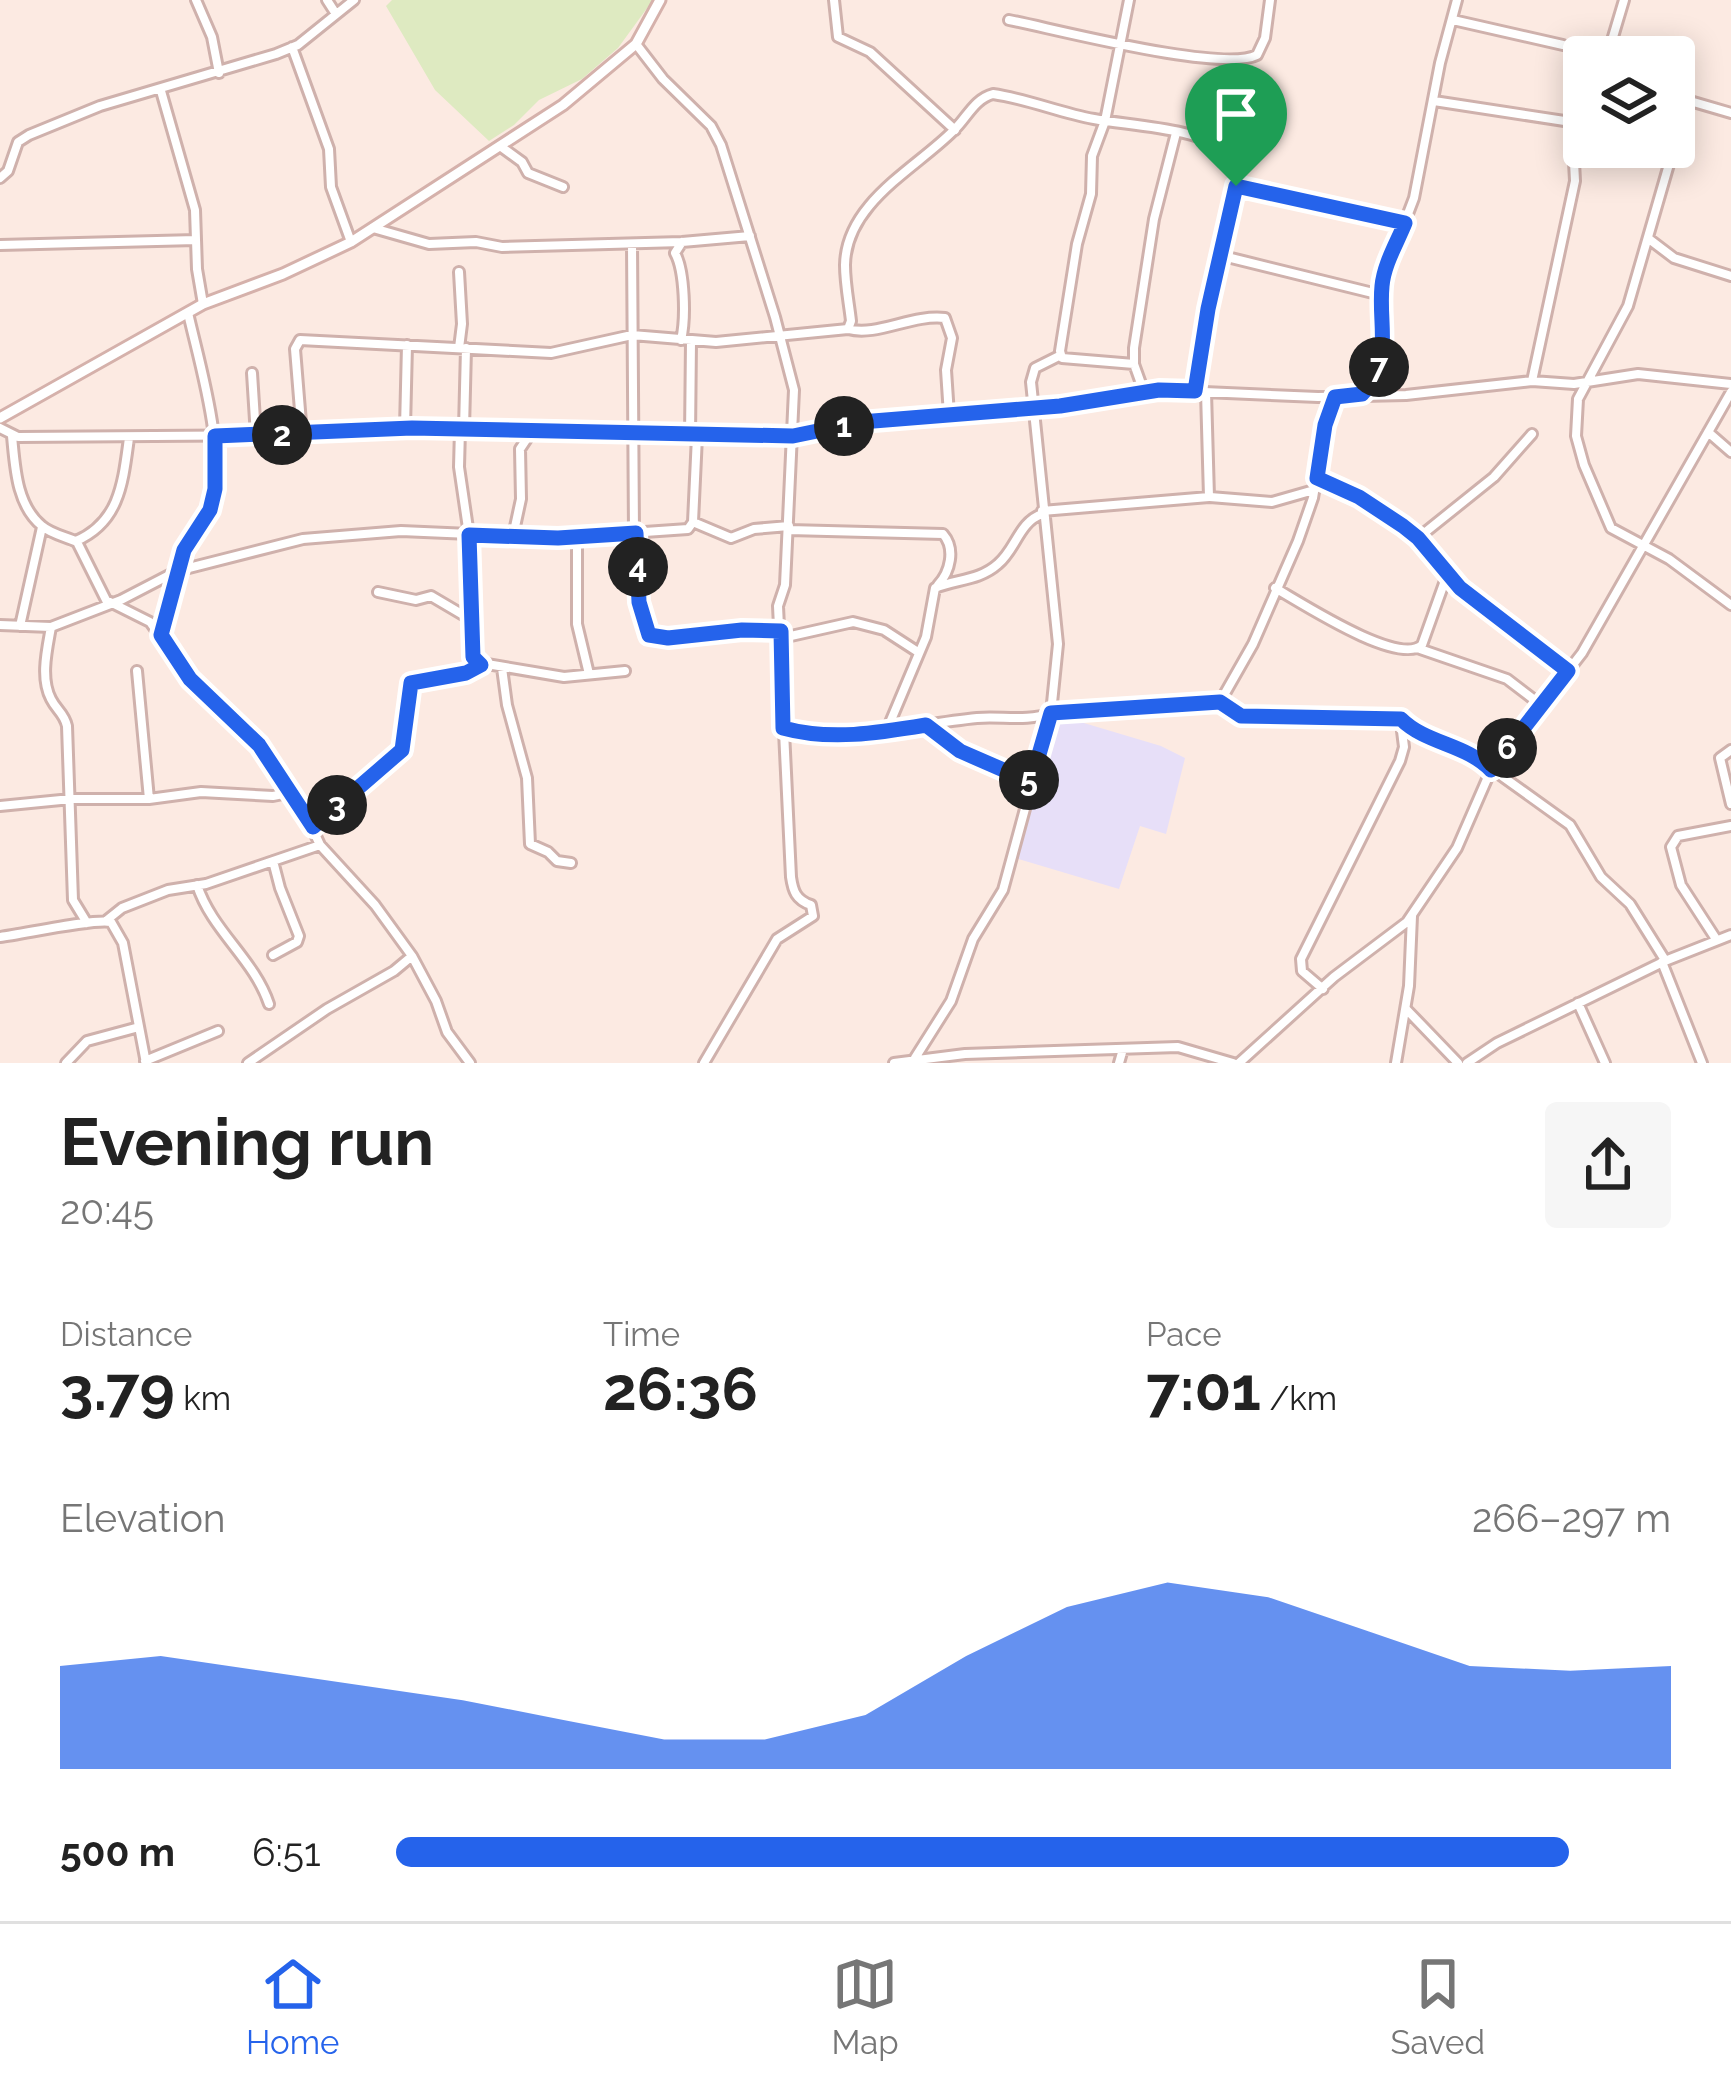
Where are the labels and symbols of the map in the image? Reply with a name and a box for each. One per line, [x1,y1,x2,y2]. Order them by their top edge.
pin [1185,63,1287,186]
pin: 7 [1349,337,1409,397]
pin: 1 [814,396,874,456]
pin: 2 [252,405,312,465]
pin: 4 [608,537,668,597]
pin: 6 [1477,718,1537,778]
pin: 5 [999,750,1059,810]
pin: 3 [307,775,367,835]

